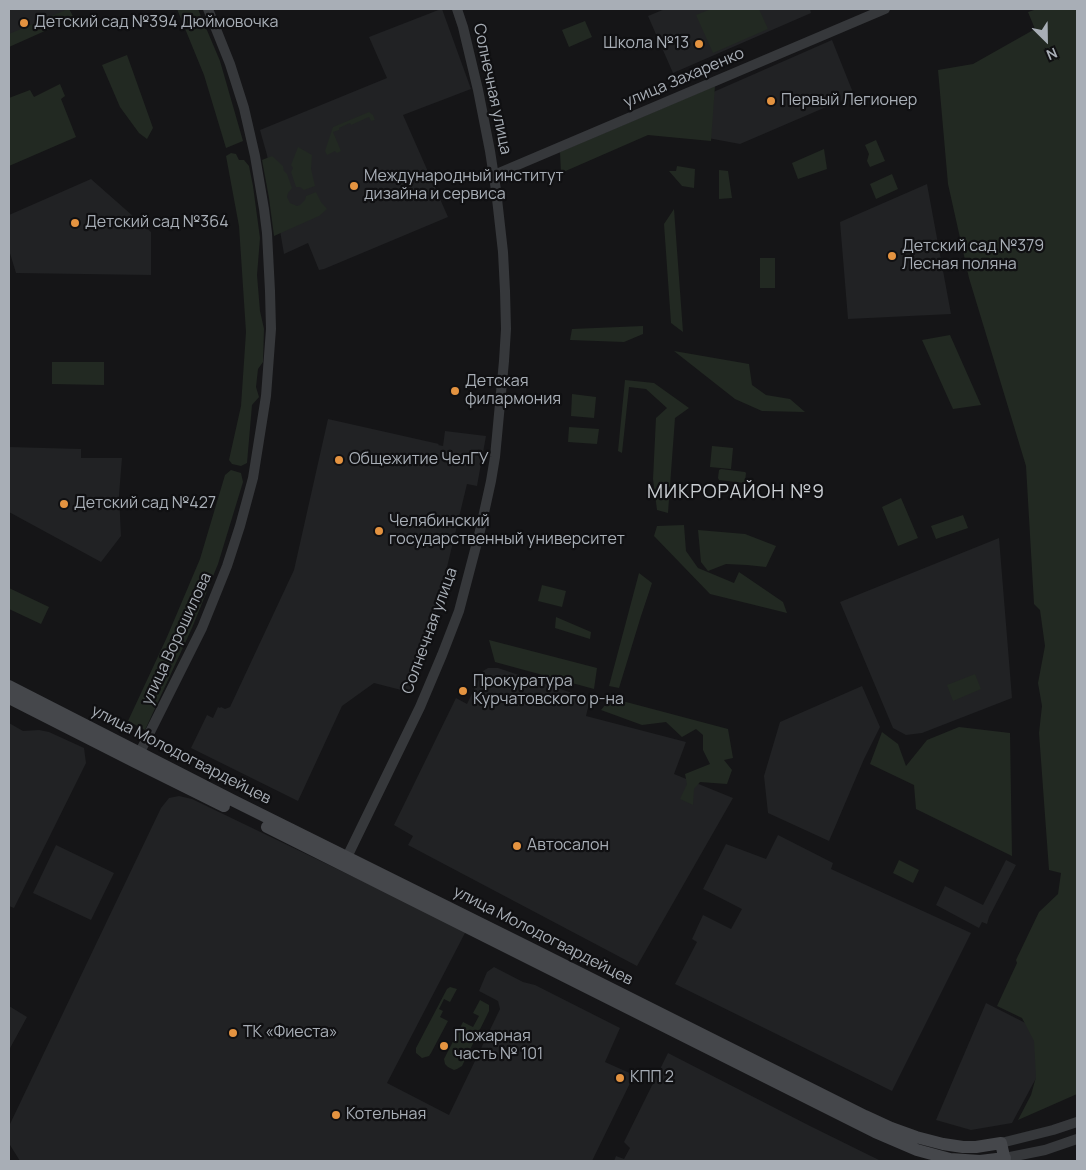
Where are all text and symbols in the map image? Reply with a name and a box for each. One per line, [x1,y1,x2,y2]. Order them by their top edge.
place label: Детский сад №394 Дюймовочка [34,13,278,33]
north arrow [1021,15,1071,65]
marker: Детский сад №394 Дюймовочка [18,17,30,29]
street label: Солнечная улица [469,22,515,156]
place label: Школа №13 [603,34,689,54]
marker: Школа №13 [693,38,705,50]
street label: улица Захаренко [621,44,747,112]
text: N [1044,44,1060,65]
place label: Первый Легионер [781,91,917,111]
marker: Первый Легионер [765,95,777,107]
place label: Международный институт дизайна и сервиса [364,167,564,205]
marker: Международный институт дизайна и сервиса [348,180,360,192]
place label: Детский сад №364 [85,213,229,233]
marker: Детский сад №364 [69,217,81,229]
place label: Детский сад №379 Лесная поляна [902,237,1044,275]
marker: Детский сад №379 Лесная поляна [886,250,898,262]
place label: Детская филармония [465,372,561,410]
marker: Детская филармония [449,385,461,397]
place label: Общежитие ЧелГУ [349,450,489,470]
marker: Общежитие ЧелГУ [333,454,345,466]
district label: МИКРОРАЙОН №9 [645,482,827,504]
place label: Детский сад №427 [74,494,216,514]
marker: Детский сад №427 [58,498,70,510]
place label: Челябинский государственный университет [389,512,625,550]
marker: Челябинский государственный университет [373,525,385,537]
street label: Солнечная улица [398,565,462,697]
street label: улица Ворошилова [138,570,216,708]
place label: Прокуратура Курчатовского р-на [473,672,624,710]
marker: Прокуратура Курчатовского р-на [457,685,469,697]
street label: улица Молодогвардейцев [88,701,274,809]
place label: Автосалон [527,836,609,856]
marker: Автосалон [511,840,523,852]
street label: улица Молодогвардейцев [450,882,636,990]
place label: ТК «Фиеста» [243,1023,338,1043]
marker: ТК «Фиеста» [227,1027,239,1039]
place label: Пожарная часть № 101 [454,1027,543,1065]
marker: Пожарная часть № 101 [438,1040,450,1052]
place label: КПП 2 [630,1068,674,1088]
marker: КПП 2 [614,1072,626,1084]
place label: Котельная [346,1105,426,1125]
marker: Котельная [330,1109,342,1121]

